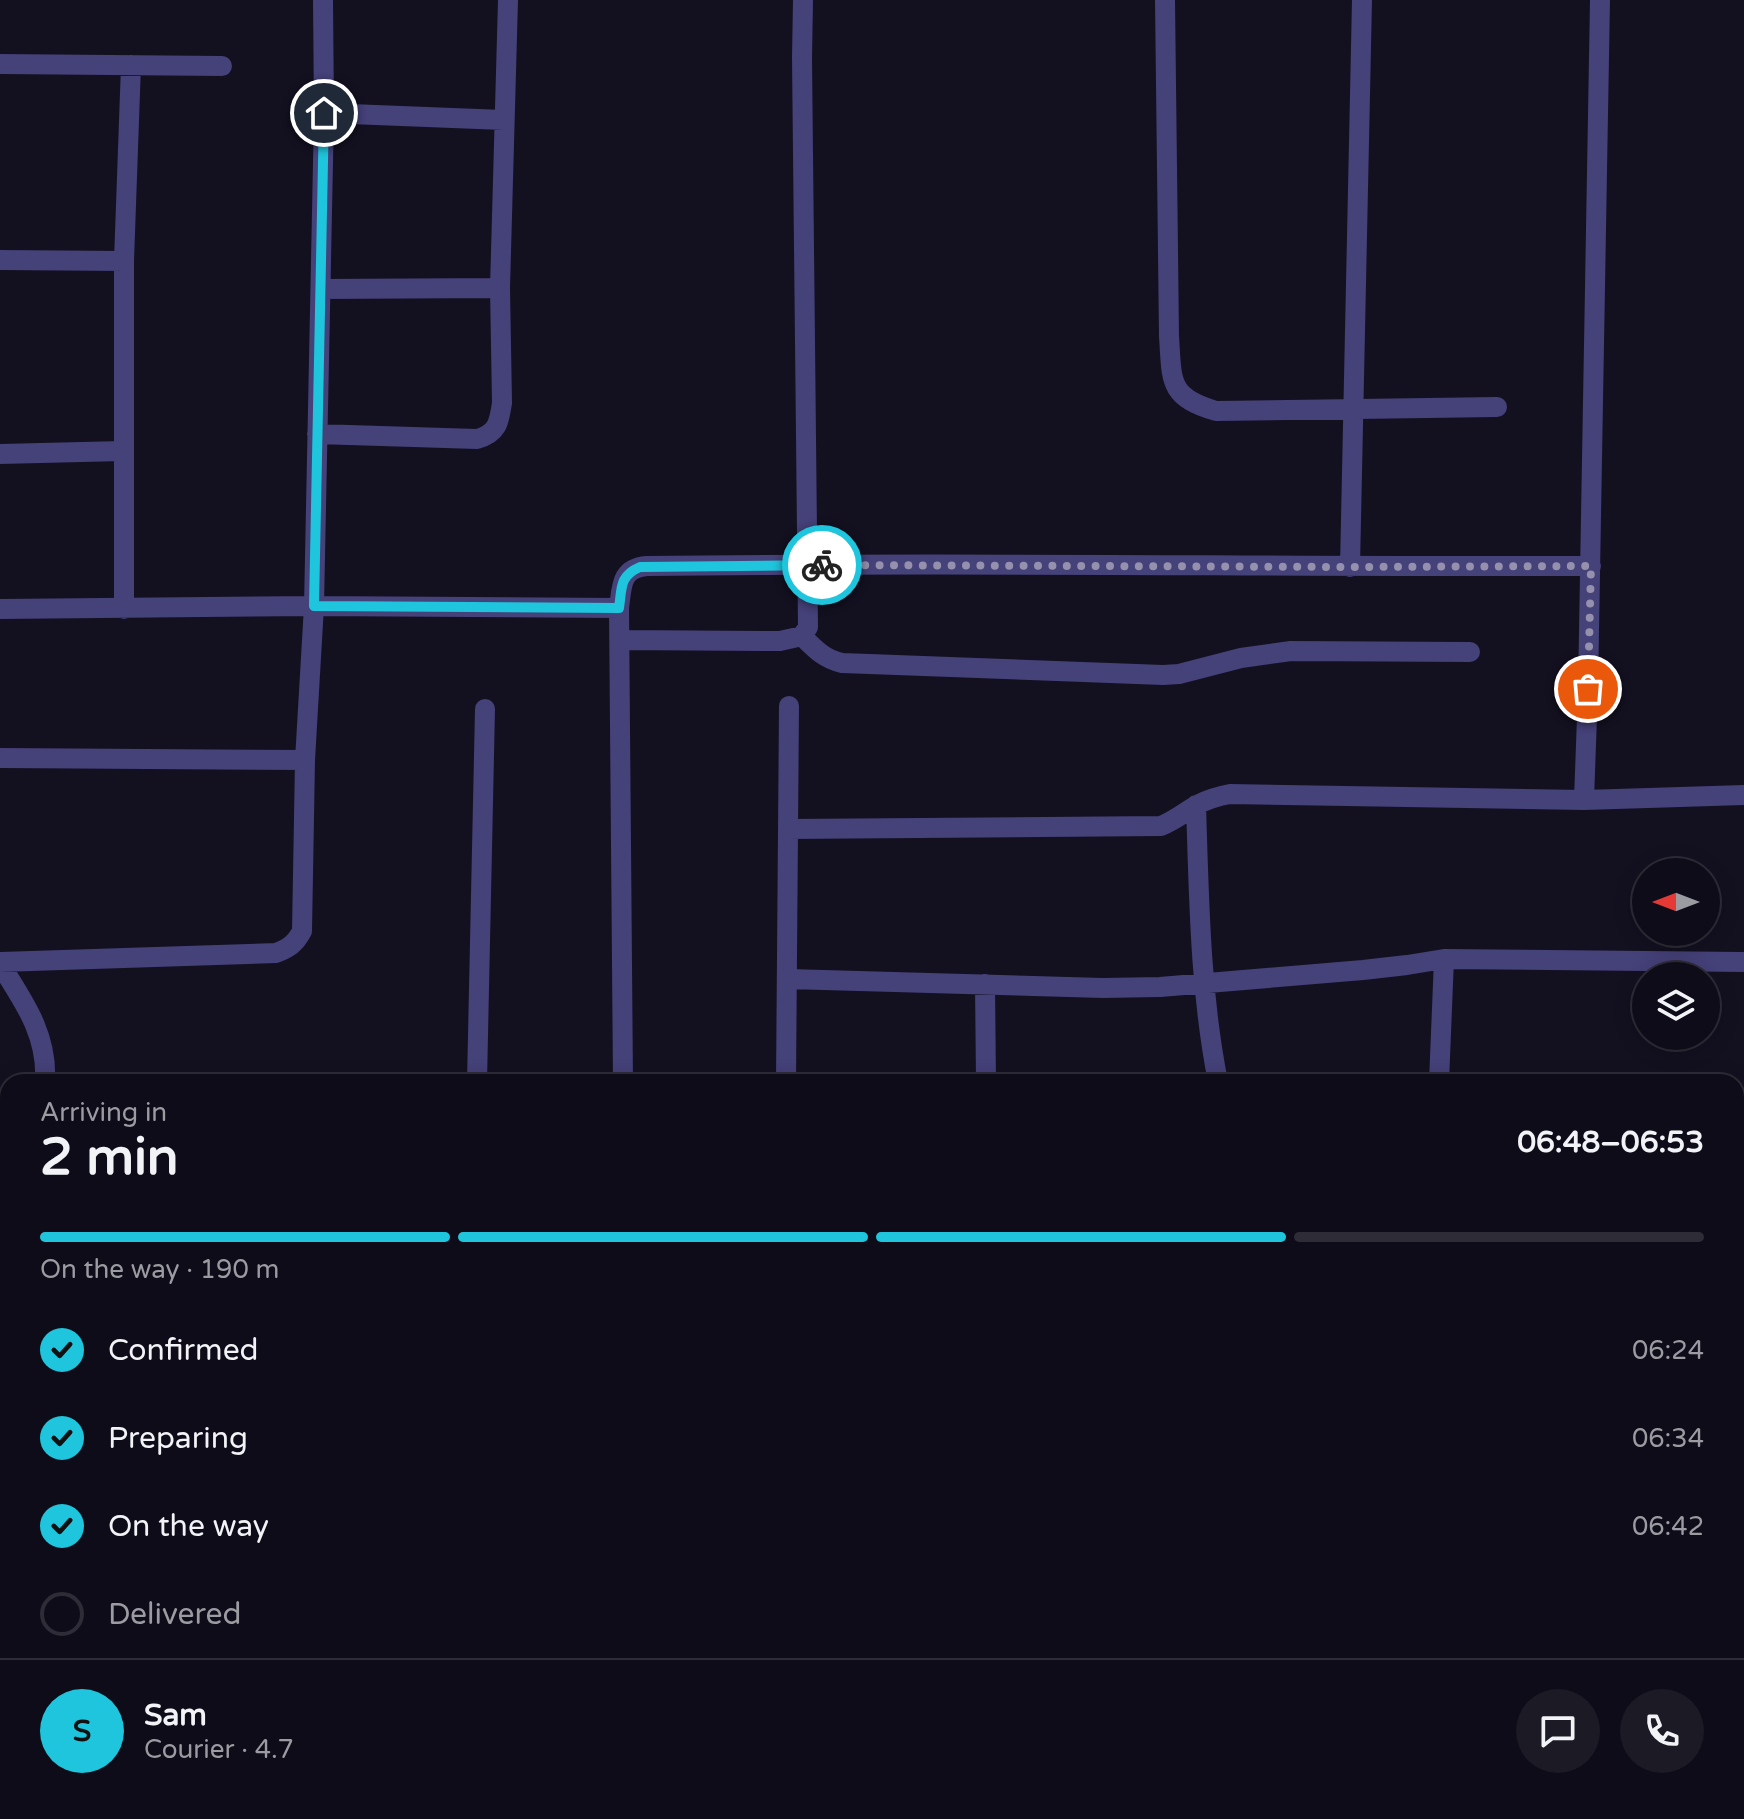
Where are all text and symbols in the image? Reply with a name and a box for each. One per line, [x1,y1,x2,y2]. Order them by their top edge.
pin [290,79,358,147]
icon: home [302,91,346,135]
courier [782,525,862,605]
icon: bike [800,543,844,587]
pin [1554,655,1622,723]
icon: bag [1566,667,1610,711]
north arrow [1632,858,1720,946]
map controls [1632,858,1720,1050]
button: layers [1632,962,1720,1050]
text: Arriving in [40,1097,167,1128]
text: 06:48–06:53 [1517,1124,1704,1161]
text: 2 min [40,1126,179,1189]
text: On the way · 190 m [40,1254,279,1285]
icon: check [40,1328,84,1372]
text: Confirmed [108,1332,259,1369]
text: 06:24 [1632,1335,1704,1366]
icon: check [40,1416,84,1460]
text: Preparing [108,1420,248,1457]
text: 06:34 [1632,1423,1704,1454]
icon: check [40,1504,84,1548]
text: On the way [108,1508,269,1545]
text: 06:42 [1632,1511,1704,1542]
text: Delivered [108,1596,242,1633]
button: chat [1516,1689,1600,1773]
button: phone [1620,1689,1704,1773]
text: Sam [144,1697,207,1734]
text: S [73,1713,91,1750]
text: Courier · 4.7 [144,1734,294,1765]

